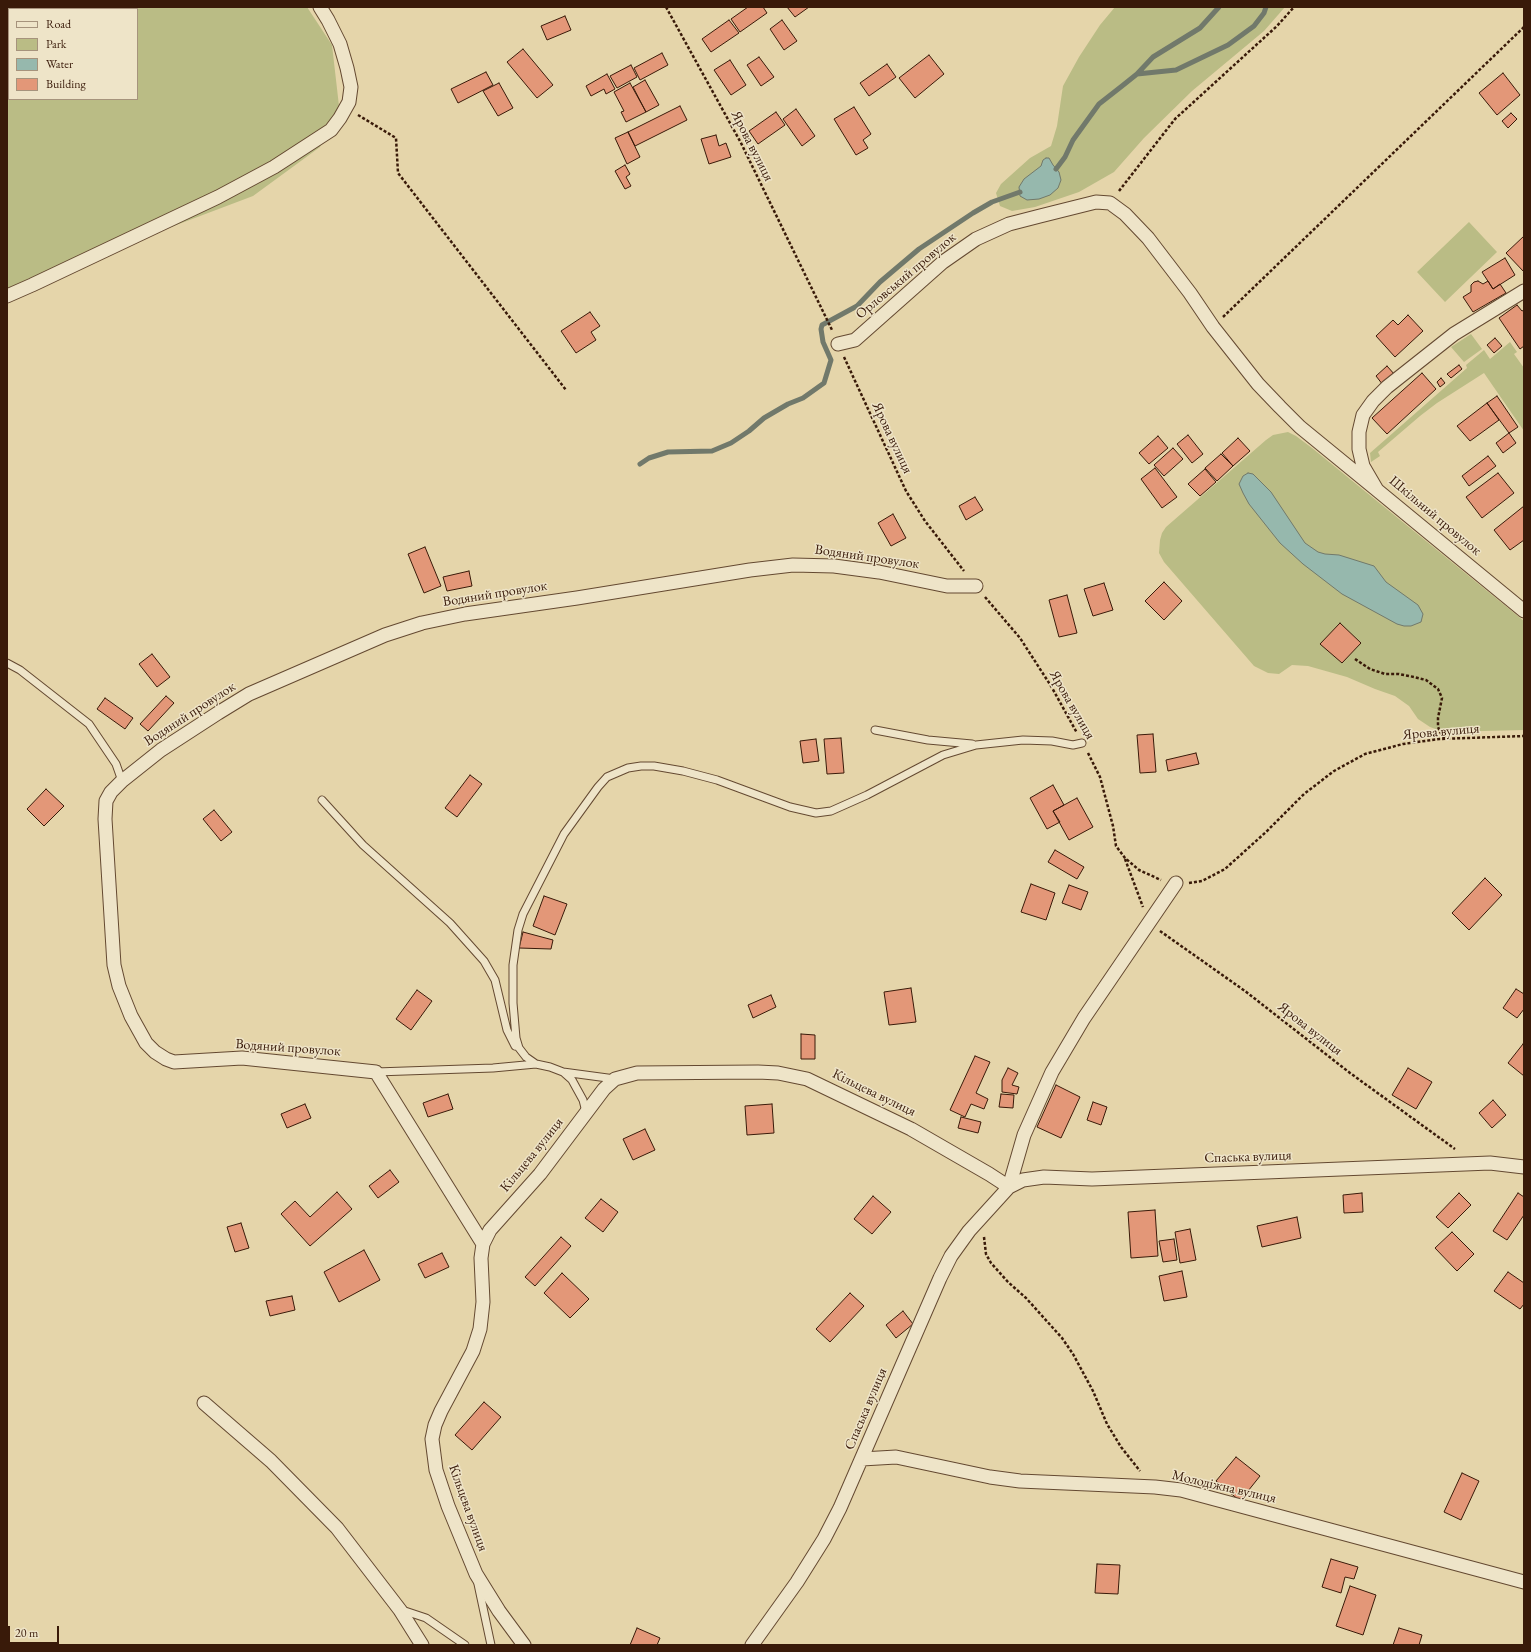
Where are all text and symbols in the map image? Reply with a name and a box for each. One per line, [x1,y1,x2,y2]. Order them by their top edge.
legend [8,8,138,100]
text: Road [46,16,71,32]
text: Park [46,36,66,52]
text: Water [46,56,73,72]
text: Building [46,76,86,92]
street label: Ярова вулиця [727,108,777,184]
street label: Орловський провулок [853,229,959,323]
street label: Ярова вулиця [868,400,916,476]
street label: Шкільний провулок [1386,473,1484,559]
street label: Водяний провулок [814,541,920,573]
street label: Водяний провулок [442,577,548,611]
street label: Ярова вулиця [1045,667,1099,743]
street label: Водяний провулок [141,678,239,750]
street label: Ярова вулиця [1402,720,1480,744]
street label: Ярова вулиця [1274,999,1346,1059]
street label: Водяний провулок [235,1036,341,1060]
street label: Кільцева вулиця [829,1066,919,1120]
street label: Кільцева вулиця [497,1114,567,1196]
street label: Спаська вулиця [1204,1147,1292,1167]
street label: Спаська вулиця [841,1365,891,1453]
street label: Кільцева вулиця [445,1462,491,1554]
street label: Молодіжна вулиця [1170,1467,1278,1507]
scale bar [10,1618,61,1644]
text: 20 m [15,1625,38,1641]

